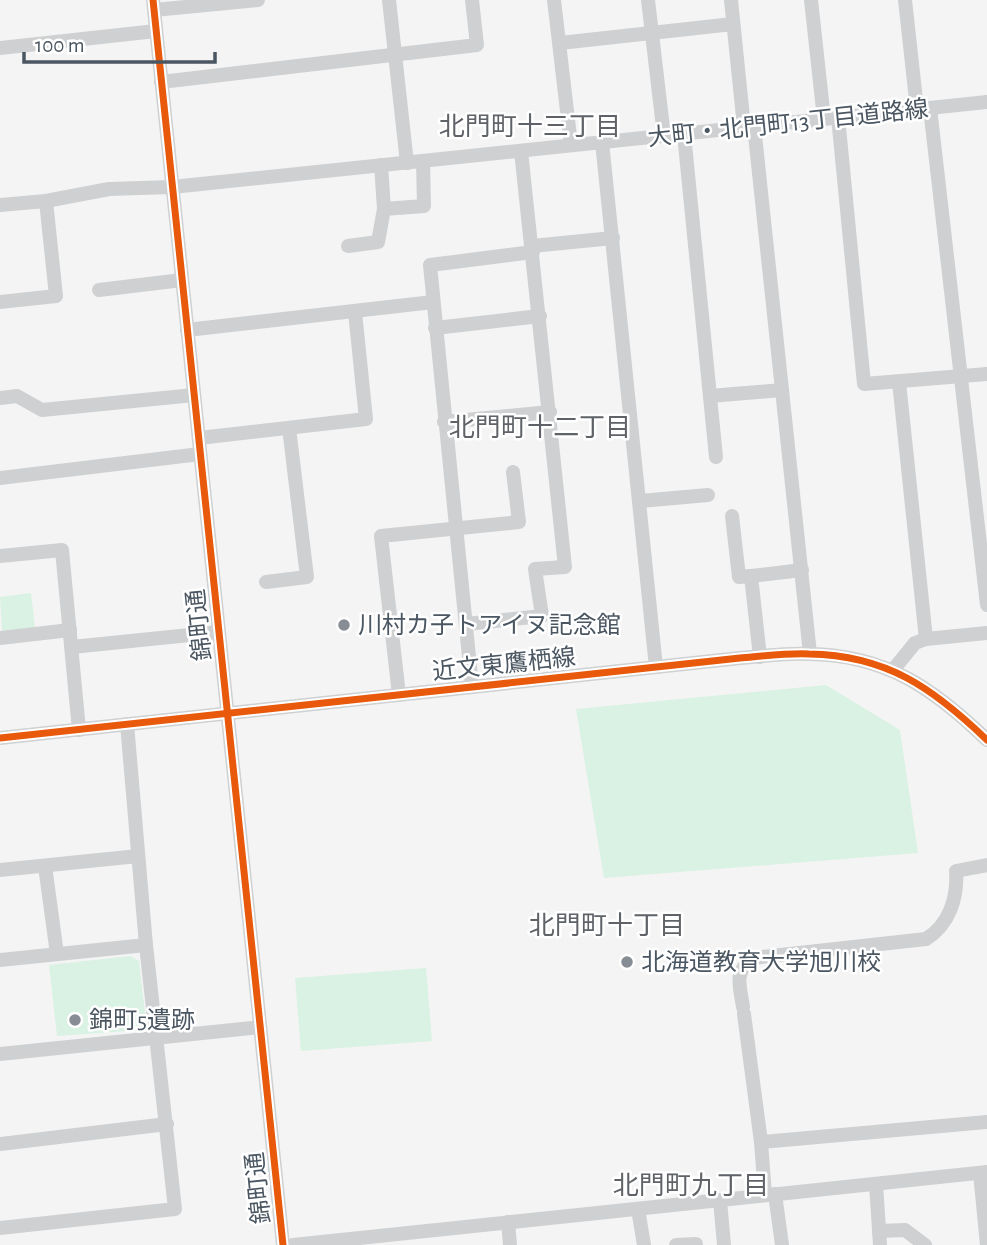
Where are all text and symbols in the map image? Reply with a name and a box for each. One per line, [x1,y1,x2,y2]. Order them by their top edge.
scale bar [24,21,215,65]
text: 100 m [35,35,85,56]
street label: 大町・北門町13丁目道路線 [646,95,930,151]
district label: 北門町十三丁目 [439,113,621,140]
district label: 北門町十二丁目 [449,414,631,441]
street label: 錦町通 [182,588,216,662]
place label: 川村カ子トアイヌ記念館 [358,612,621,638]
marker: 川村カ子トアイヌ記念館 [336,617,352,633]
street label: 近文東鷹栖線 [431,644,577,684]
district label: 北門町十丁目 [529,912,685,939]
place label: 北海道教育大学旭川校 [641,949,881,975]
marker: 北海道教育大学旭川校 [619,954,635,970]
place label: 錦町5遺跡 [89,1007,195,1033]
marker: 錦町5遺跡 [67,1012,83,1028]
street label: 錦町通 [241,1151,275,1225]
district label: 北門町九丁目 [613,1172,769,1199]

